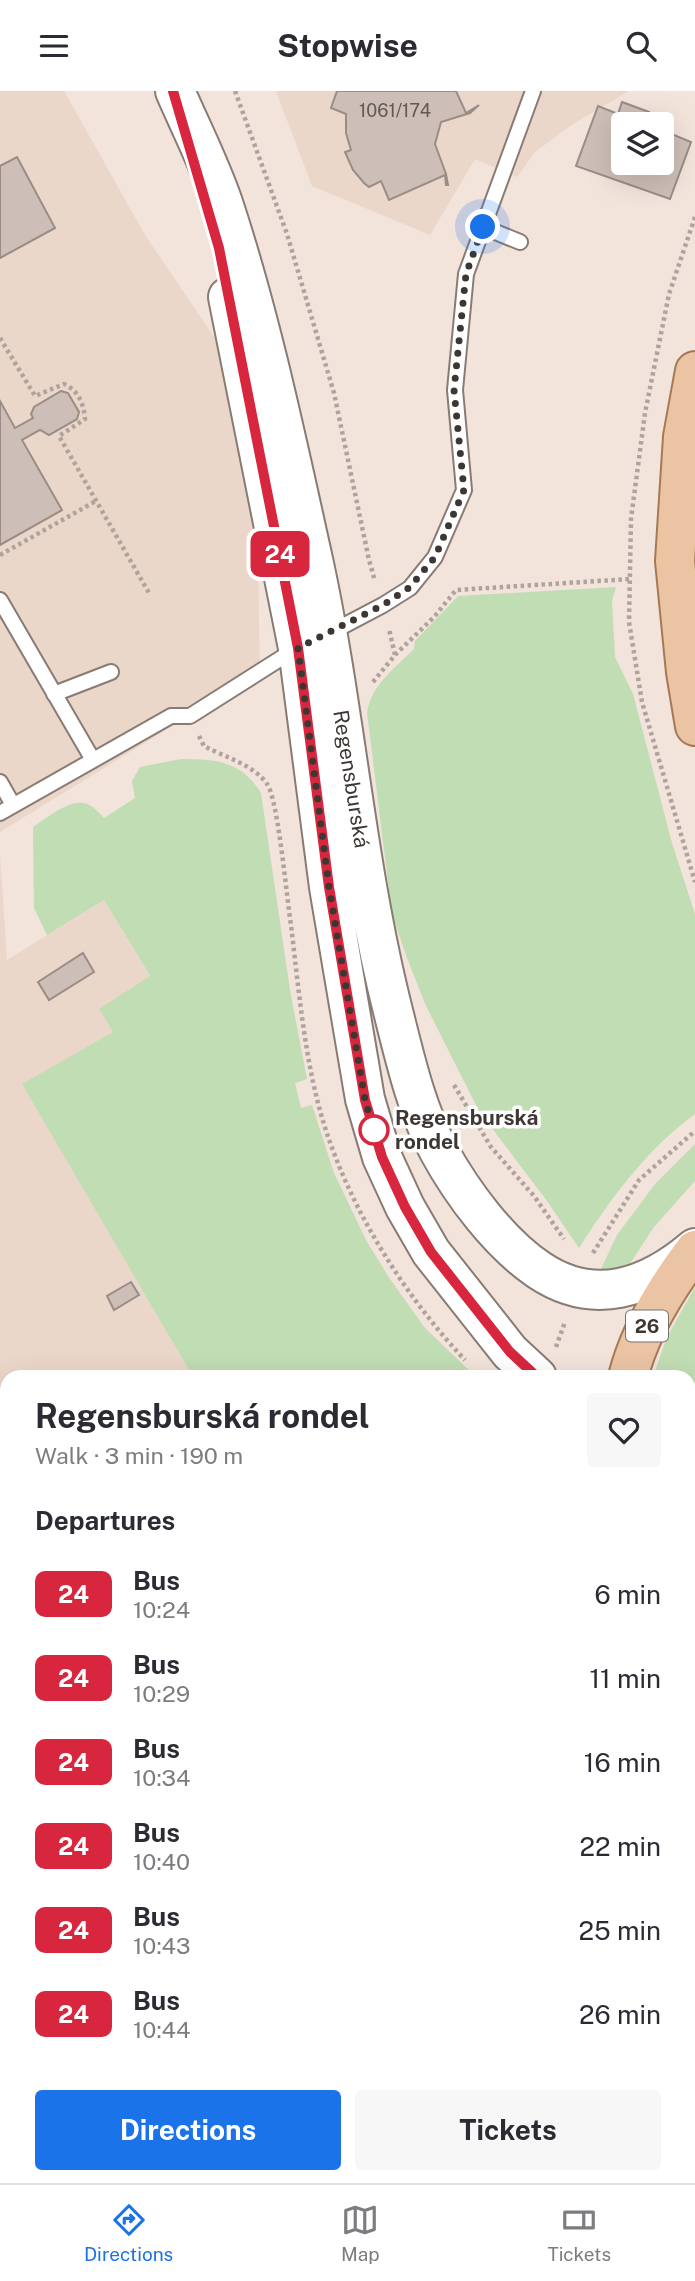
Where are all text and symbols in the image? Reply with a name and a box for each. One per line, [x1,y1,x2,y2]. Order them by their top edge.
icon: menu [35,27,73,65]
text: Stopwise [277,27,418,64]
icon: search [622,27,660,65]
house number: 1061/174 [359,100,431,121]
map controls [611,112,674,175]
button: layers [611,112,674,175]
your location [465,209,500,244]
line badge: 24 [248,531,312,577]
text: 24 [265,540,295,568]
street label: Regensburská [328,708,375,850]
place label: Regensburská rondel [395,1105,538,1154]
marker: Regensburská rondel [359,1115,389,1145]
road number: 26 [626,1310,668,1341]
button: heart [587,1393,661,1467]
text: Regensburská rondel [35,1397,370,1435]
text: Walk · 3 min · 190 m [35,1442,243,1469]
text: Departures [35,1505,175,1536]
text: Bus [133,1565,180,1596]
text: 6 min [594,1579,661,1610]
text: 24 [58,1580,89,1608]
text: 10:24 [133,1596,190,1623]
text: Bus [133,1649,180,1680]
text: 11 min [589,1663,661,1694]
text: 24 [58,1664,89,1692]
text: 10:29 [133,1680,190,1707]
text: Bus [133,1733,180,1764]
text: 16 min [584,1747,661,1778]
text: 24 [58,1748,89,1776]
text: 10:34 [133,1764,191,1791]
text: Bus [133,1817,180,1848]
text: 22 min [580,1831,661,1862]
text: 24 [58,1832,89,1860]
text: 10:40 [133,1848,190,1875]
text: Bus [133,1901,180,1932]
text: 25 min [578,1915,661,1946]
text: 24 [58,1916,89,1944]
text: 10:43 [133,1932,190,1959]
text: Bus [133,1985,180,2016]
text: 26 min [579,1999,661,2030]
text: 24 [58,2000,89,2028]
text: 10:44 [133,2016,190,2043]
button: Directions [35,2090,341,2170]
button: Tickets [355,2090,661,2170]
tab: Directions [84,2201,173,2265]
tab: Map [341,2201,380,2265]
tab: Tickets [547,2201,611,2265]

